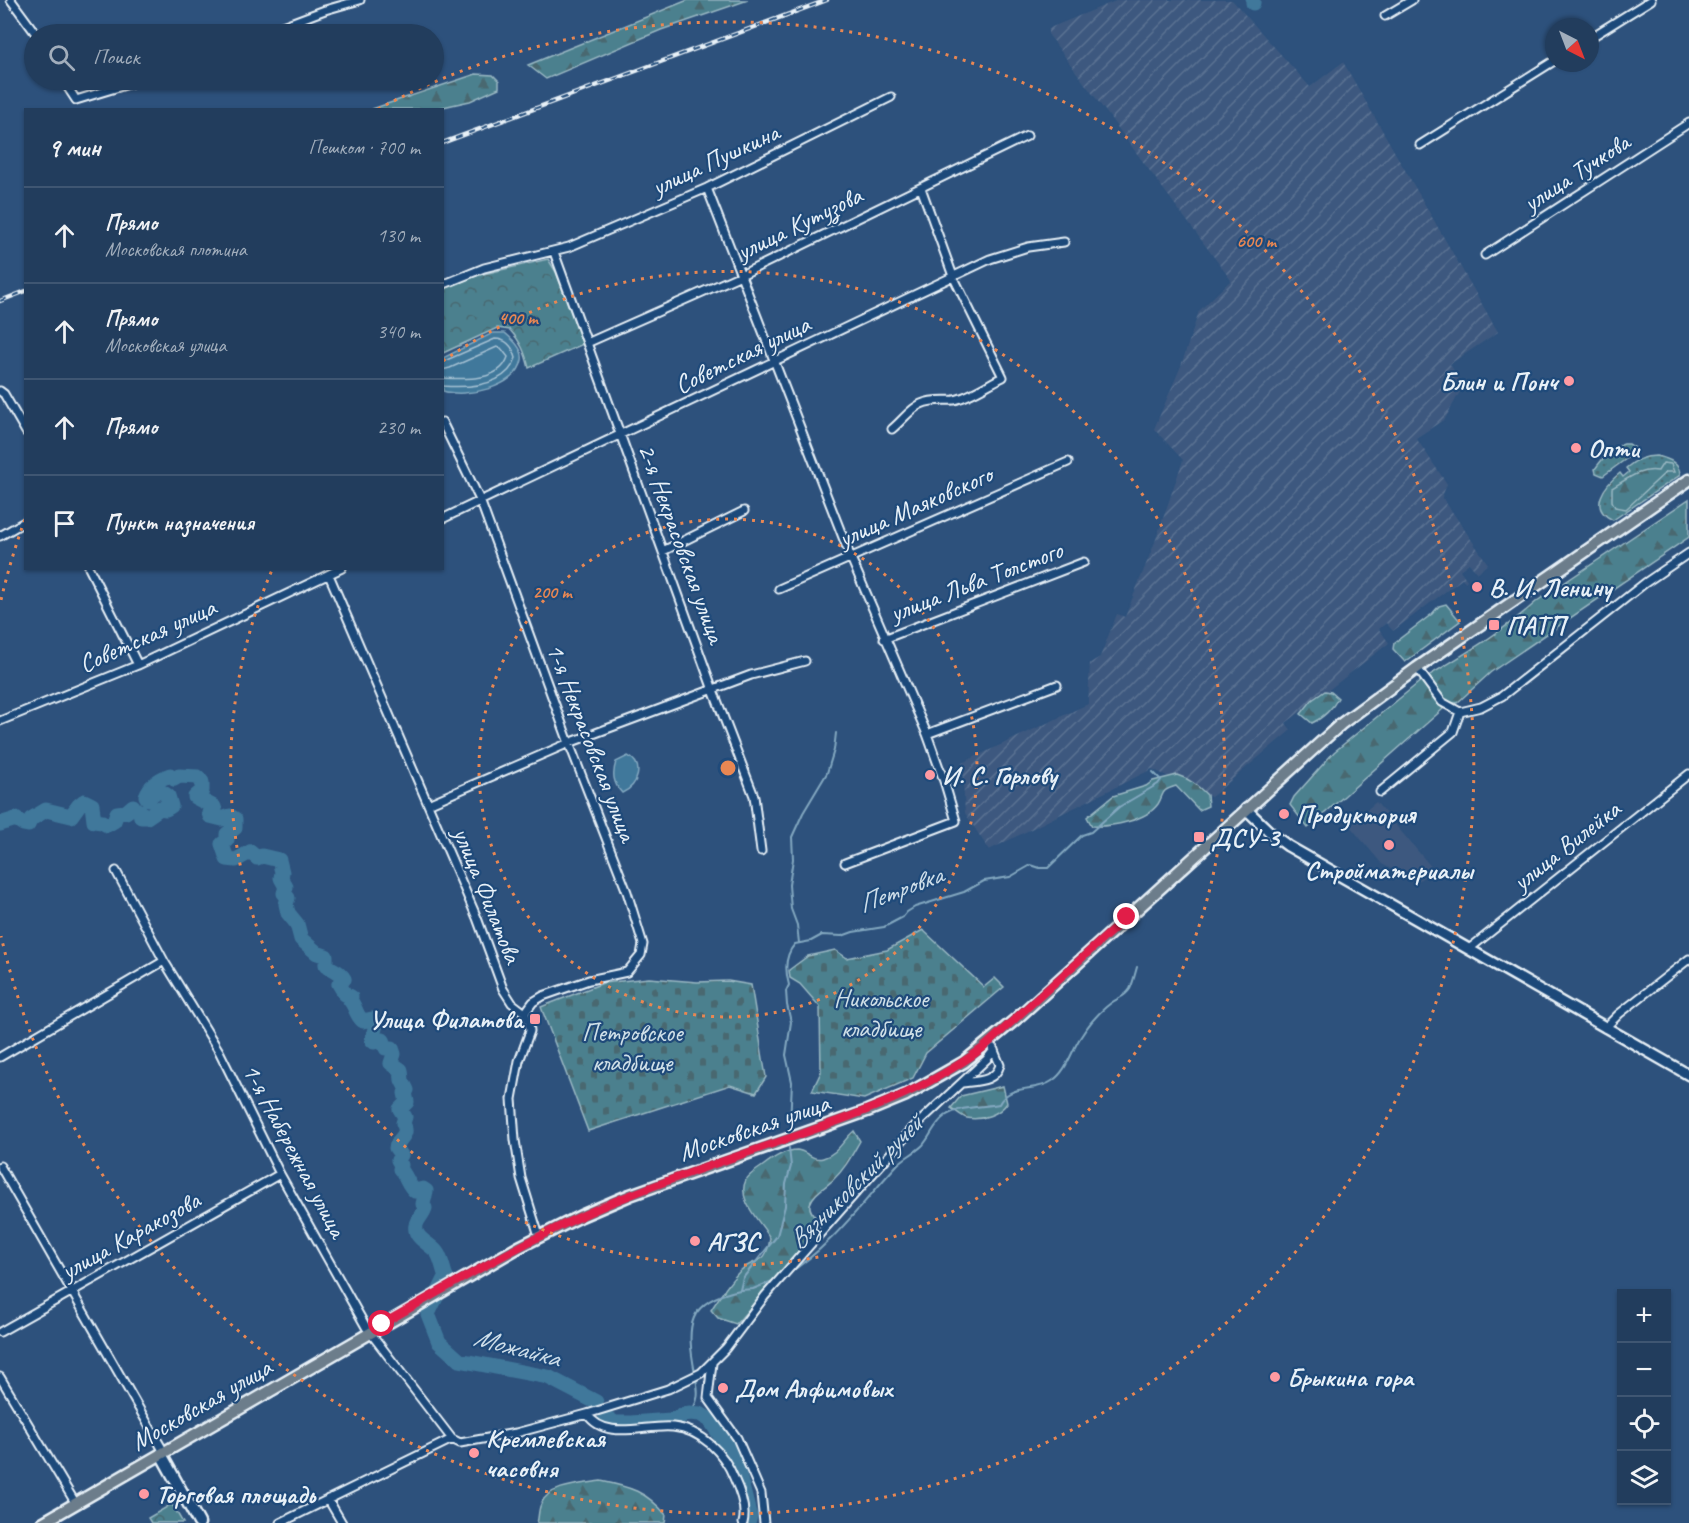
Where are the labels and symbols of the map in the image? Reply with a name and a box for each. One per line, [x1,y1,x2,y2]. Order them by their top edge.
north arrow [1545,18,1599,72]
street label: улица Пушкина [644,115,786,204]
street label: улица Тучкова [1515,124,1638,220]
street label: улица Кутузова [729,178,869,270]
text: 600 m [1236,230,1277,252]
text: 400 m [499,307,539,329]
street label: Советская улица [669,307,817,401]
place label: Блин и Понч [1440,365,1560,398]
marker: Блин и Понч [1562,374,1576,388]
place label: Опти [1588,432,1641,465]
street label: 2-я Некрасовская улица [630,439,734,650]
marker: Опти [1569,441,1583,455]
street label: улица Маяковского [831,457,1000,556]
street label: улица Льва Толстого [883,533,1069,630]
place label: В. И. Ленину [1489,571,1615,604]
marker: В. И. Ленину [1470,580,1484,594]
text: 200 m [533,581,573,603]
street label: Советская улица [73,590,222,680]
place label: ПАТП [1506,609,1569,642]
marker: ПАТП [1487,618,1501,632]
street label: 1-я Некрасовская улица [538,638,645,848]
centre of rings [718,758,738,778]
place label: И. С. Горлову [942,759,1060,792]
marker: И. С. Горлову [923,768,937,782]
street label: улица Вилейка [1504,792,1628,899]
place label: Продуктория [1296,798,1417,831]
marker: Продуктория [1277,807,1291,821]
street label: улица Филатова [445,821,530,969]
place label: ДСУ-3 [1211,821,1281,854]
marker: ДСУ-3 [1192,830,1206,844]
marker: Стройматериалы [1382,838,1396,852]
place label: Стройматериалы [1305,854,1476,887]
water label: Петровка [853,856,950,921]
route end [1113,903,1139,929]
park label: Никольское кладбище [834,982,931,1045]
place label: Улица Филатова [369,1003,526,1036]
marker: Улица Филатова [528,1012,542,1026]
park label: Петровское кладбище [582,1016,685,1079]
street label: 1-я Набережная улица [235,1057,355,1245]
street label: Московская улица [674,1086,836,1169]
water label: Вязниковский ручей [781,1104,934,1257]
street label: улица Каракозова [53,1183,207,1288]
place label: АГЗС [707,1225,763,1258]
marker: АГЗС [688,1234,702,1248]
route start [368,1310,394,1336]
water label: Можайка [470,1319,566,1375]
street label: Московская улица [125,1350,279,1458]
place label: Брыкина гора [1287,1361,1415,1394]
marker: Брыкина гора [1268,1370,1282,1384]
place label: Дом Алфимовых [735,1372,894,1405]
marker: Дом Алфимовых [716,1381,730,1395]
place label: Кремлевская часовня [486,1422,606,1485]
marker: Кремлевская часовня [467,1446,481,1460]
place label: Торговая площадь [156,1478,317,1511]
marker: Торговая площадь [137,1487,151,1501]

